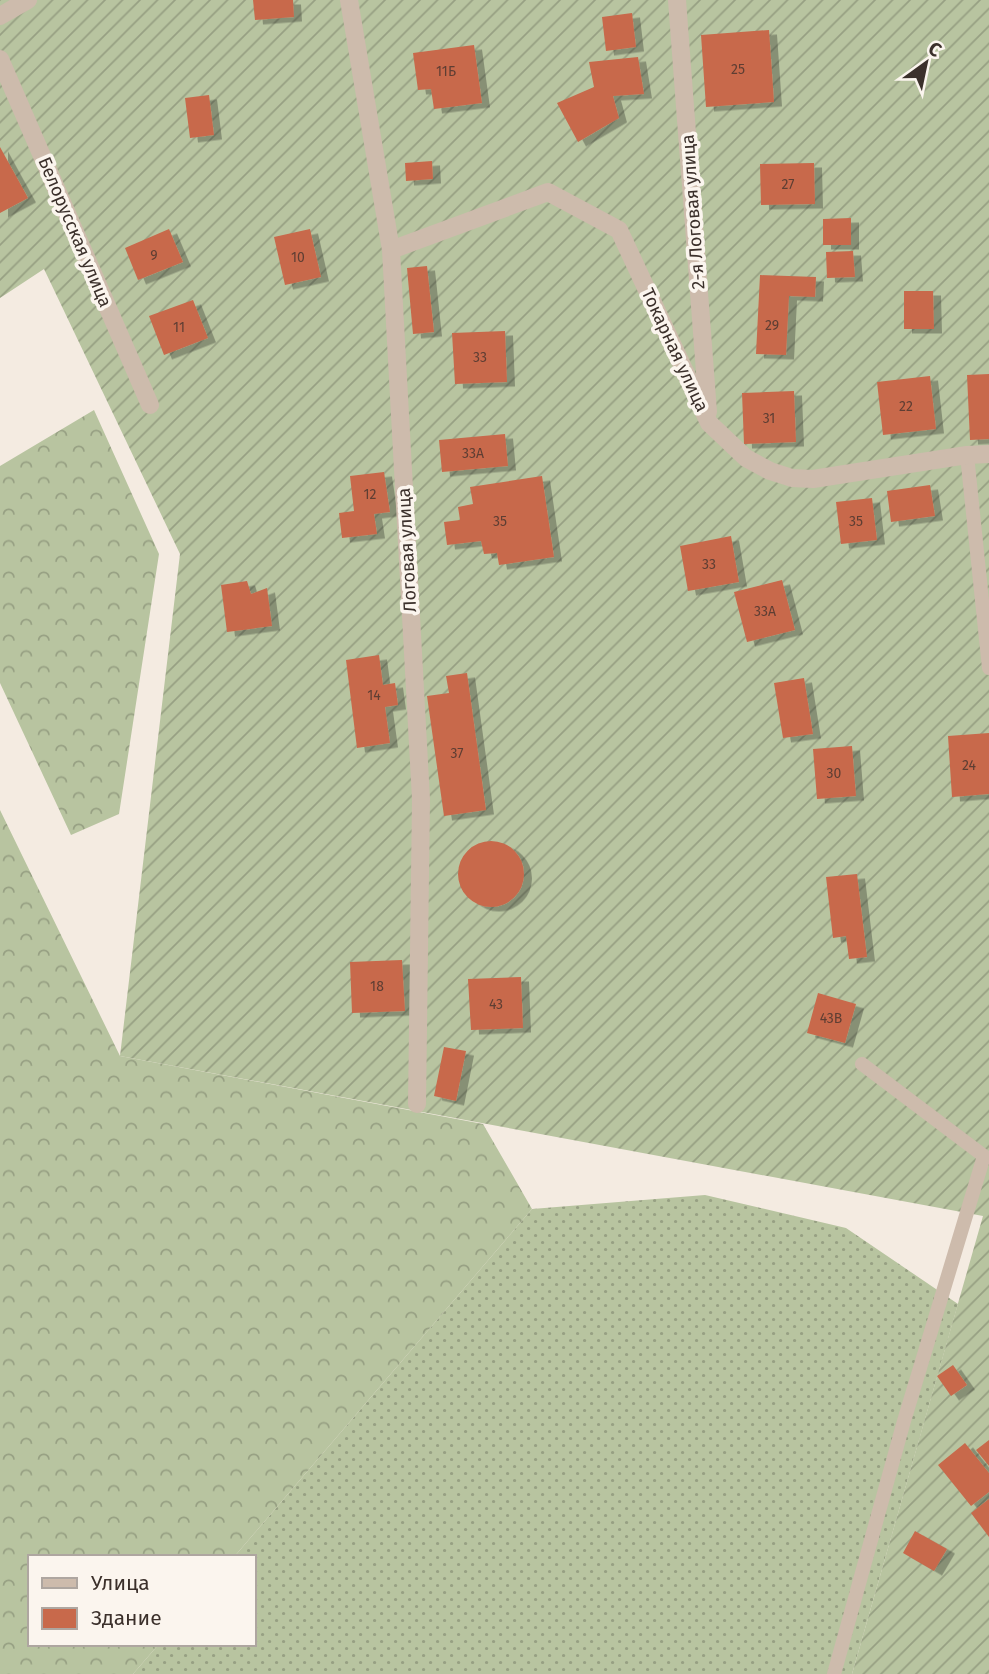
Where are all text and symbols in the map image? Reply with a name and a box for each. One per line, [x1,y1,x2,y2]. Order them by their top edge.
north arrow [891,28,961,98]
text: С [924,37,946,62]
house number: 25 [731,61,745,78]
house number: 11Б [436,63,456,80]
street label: 2-я Логовая улица [677,134,709,290]
street label: Белорусская улица [33,154,117,310]
house number: 27 [781,176,795,193]
house number: 9 [150,247,158,264]
house number: 10 [291,249,305,266]
street label: Токарная улица [637,285,713,415]
house number: 29 [765,317,779,334]
house number: 11 [173,319,185,336]
house number: 33 [473,349,487,366]
house number: 22 [899,398,913,415]
house number: 31 [763,410,775,427]
house number: 33А [462,445,484,462]
house number: 12 [364,486,377,503]
street label: Логовая улица [393,487,421,613]
house number: 35 [493,513,507,530]
house number: 35 [849,513,863,530]
house number: 33 [702,556,716,573]
house number: 33А [754,603,776,620]
house number: 14 [367,687,381,704]
house number: 37 [450,745,464,762]
house number: 24 [962,757,977,774]
house number: 30 [827,765,842,782]
house number: 18 [370,978,384,995]
house number: 43 [489,996,503,1013]
house number: 43В [820,1010,842,1027]
legend [28,1555,256,1646]
text: Улица [91,1570,150,1596]
text: Здание [91,1605,162,1631]

